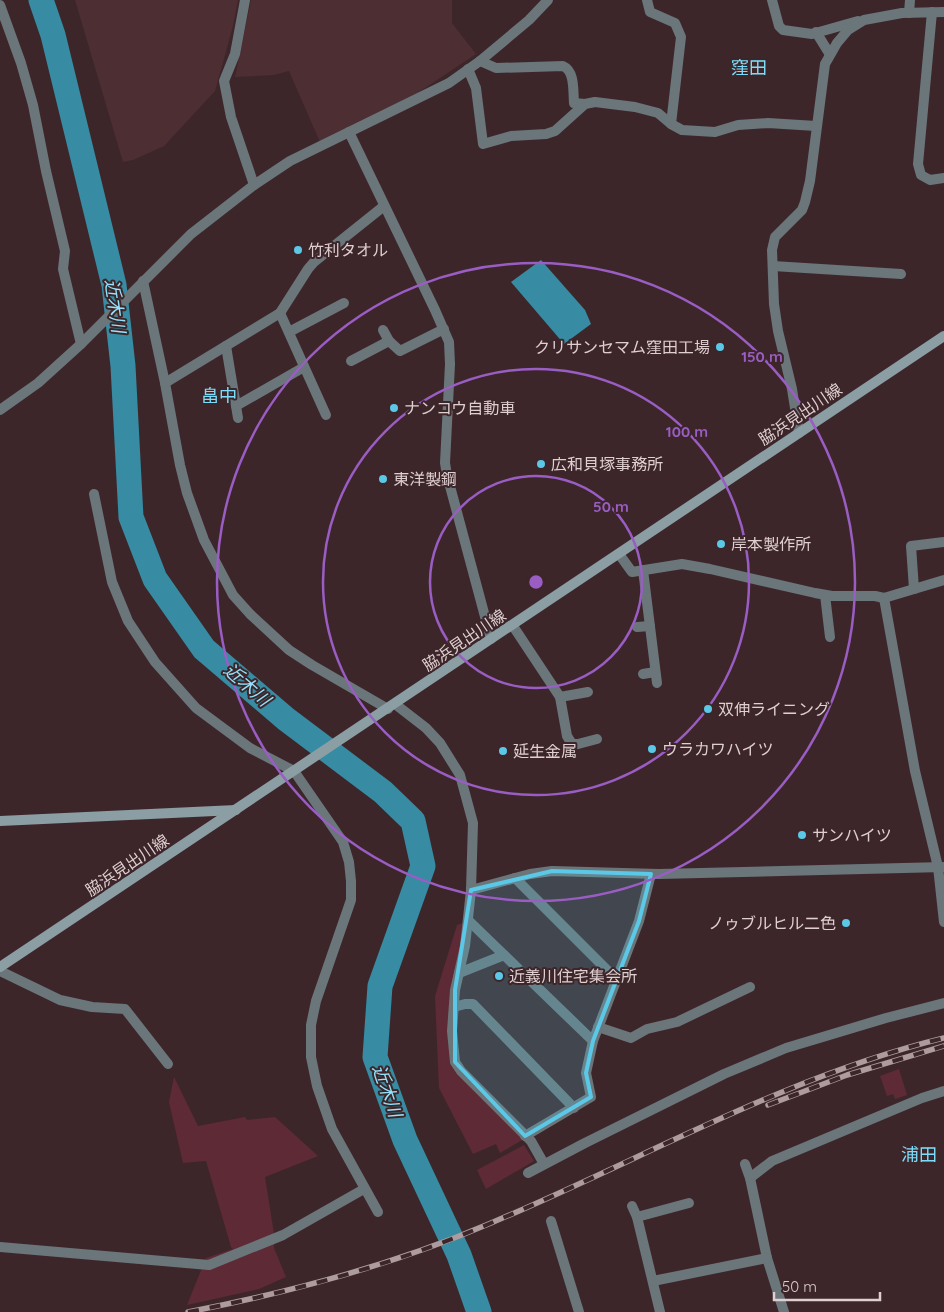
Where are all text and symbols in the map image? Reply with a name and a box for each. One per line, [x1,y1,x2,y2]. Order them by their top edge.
district label: 窪田 [731,56,767,79]
place label: 竹利タオル [308,240,388,260]
marker: 竹利タオル [292,244,304,256]
water label: 近木川 [100,278,131,336]
place label: クリサンセマム窪田工場 [534,337,710,357]
marker: クリサンセマム窪田工場 [714,341,726,353]
text: 150 m [741,347,783,366]
street label: 脇浜見出川線 [755,379,845,449]
district label: 畠中 [201,384,237,407]
place label: ナンコウ自動車 [404,398,515,418]
marker: ナンコウ自動車 [388,402,400,414]
text: 100 m [666,422,708,441]
place label: 広和貝塚事務所 [551,454,663,474]
marker: 広和貝塚事務所 [535,458,547,470]
place label: 東洋製鋼 [393,469,457,489]
marker: 東洋製鋼 [377,473,389,485]
text: 50 m [593,497,629,516]
place label: 岸本製作所 [731,534,811,554]
marker: 岸本製作所 [715,538,727,550]
centre of rings [527,573,545,591]
street label: 脇浜見出川線 [419,605,509,675]
water label: 近木川 [219,658,277,712]
place label: 双伸ライニング [718,699,830,719]
marker: 双伸ライニング [702,703,714,715]
place label: ウラカワハイツ [662,739,774,759]
place label: 延生金属 [513,741,577,761]
marker: ウラカワハイツ [646,743,658,755]
marker: 延生金属 [497,745,509,757]
place label: サンハイツ [812,825,892,845]
marker: サンハイツ [796,829,808,841]
street label: 脇浜見出川線 [82,830,172,900]
place label: ノゥブルヒル二色 [708,913,836,933]
marker: ノゥブルヒル二色 [840,917,852,929]
place label: 近義川住宅集会所 [509,966,637,986]
marker: 近義川住宅集会所 [493,970,505,982]
water label: 近木川 [368,1062,408,1122]
district label: 浦田 [901,1143,937,1166]
scale bar [774,1270,880,1302]
text: 50 m [782,1277,817,1296]

